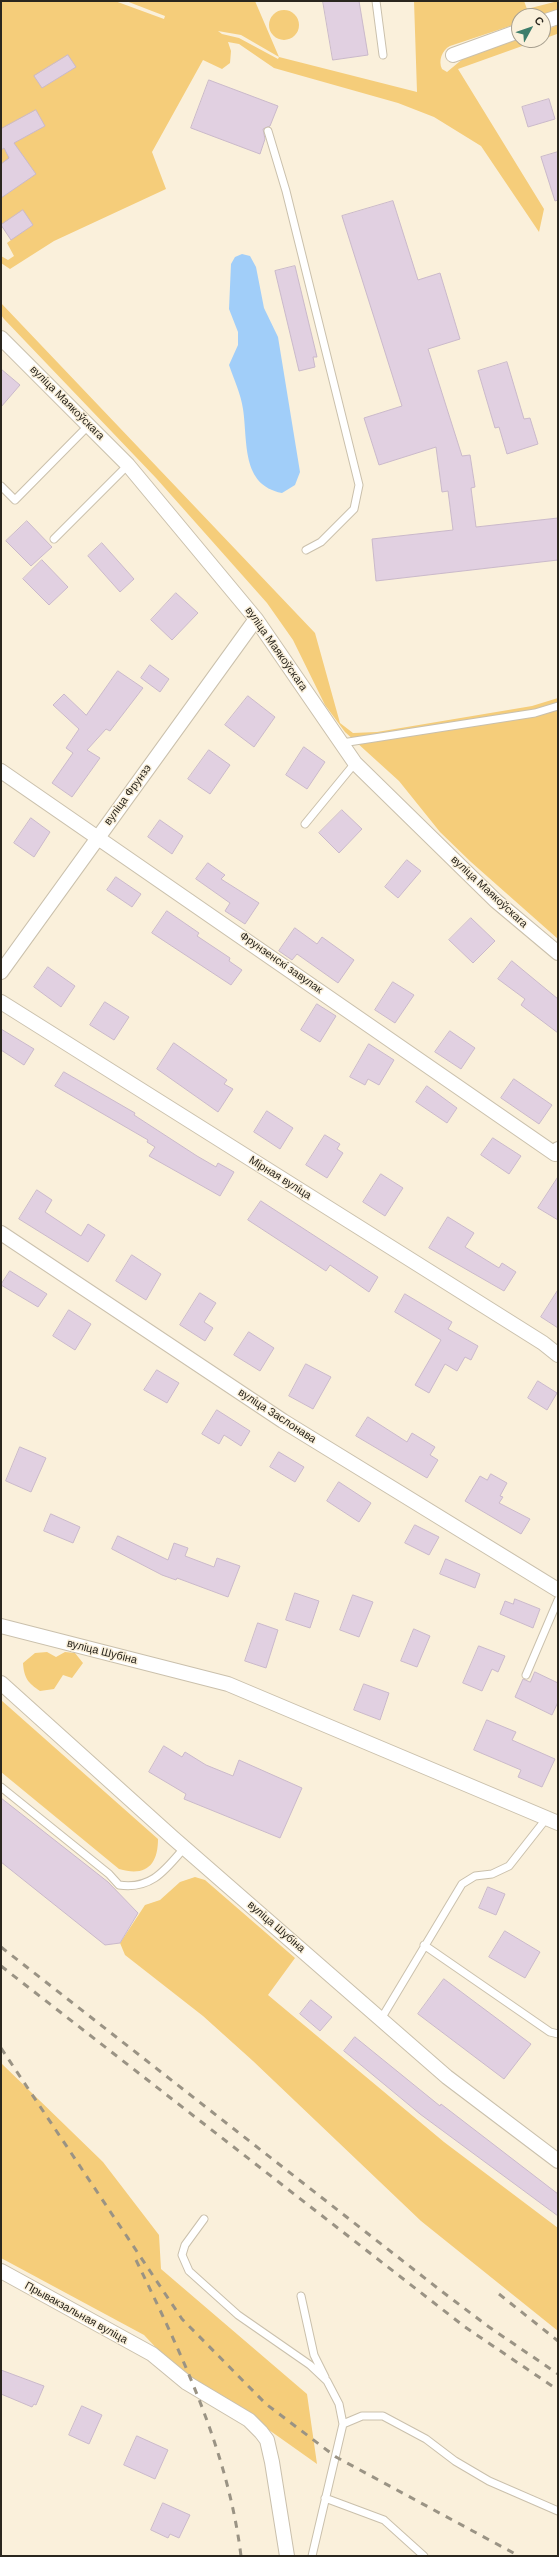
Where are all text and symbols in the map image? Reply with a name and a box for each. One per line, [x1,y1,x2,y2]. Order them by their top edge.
north arrow [511,8,551,48]
text: С [532,14,547,28]
street label: вуліца Маякоўскага [27,363,107,443]
street label: вуліца Маякоўскага [242,604,310,694]
street label: вуліца Фрунзэ [102,762,154,828]
street label: вуліца Маякоўскага [448,853,530,931]
street label: Фрунзенскі завулак [237,929,325,997]
street label: Мірная вуліца [246,1154,314,1202]
street label: вуліца Заслонава [236,1386,318,1446]
street label: вуліца Шубіна [66,1637,138,1667]
street label: вуліца Шубіна [245,1898,307,1956]
street label: Прывакзальная вуліца [22,2279,130,2347]

